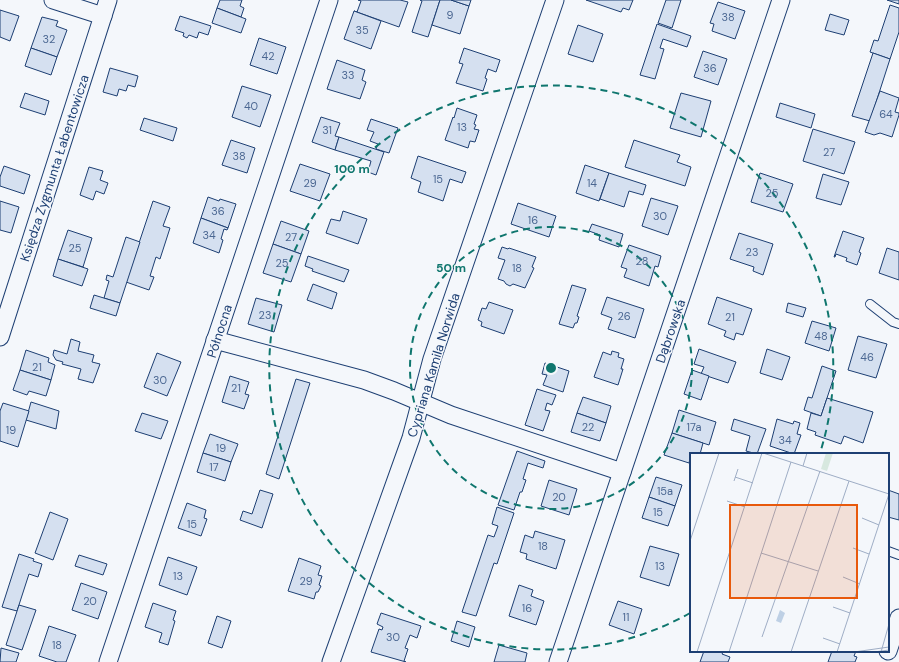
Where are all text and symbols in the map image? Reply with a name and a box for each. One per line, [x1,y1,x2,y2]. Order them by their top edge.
house number: 9 [447,8,454,22]
house number: 38 [721,10,735,24]
house number: 35 [355,23,369,37]
house number: 32 [43,32,55,46]
house number: 42 [261,49,275,63]
house number: 36 [703,61,717,75]
house number: 33 [341,68,355,82]
street label: Księdza Zygmunta Łabentowicza [16,73,93,264]
house number: 40 [244,99,258,113]
house number: 64 [879,107,893,121]
house number: 13 [457,120,467,134]
house number: 31 [322,123,332,137]
house number: 27 [823,145,835,159]
house number: 38 [232,149,246,163]
text: 100 m [334,161,370,177]
house number: 15 [433,172,443,186]
house number: 29 [303,176,317,190]
house number: 14 [587,176,597,190]
house number: 25 [765,186,779,200]
house number: 36 [211,204,225,218]
house number: 30 [653,209,667,223]
house number: 16 [528,213,538,227]
house number: 34 [202,228,216,242]
house number: 27 [285,230,297,244]
house number: 25 [68,241,82,255]
house number: 23 [746,245,758,259]
house number: 28 [636,254,648,268]
house number: 25 [275,256,289,270]
text: 50 m [436,260,466,276]
house number: 18 [512,261,522,275]
street label: Cypriana Kamila Norwida [403,291,464,439]
street label: Dąbrowska [652,297,689,365]
street label: Północna [203,302,236,360]
house number: 23 [259,308,271,322]
house number: 26 [617,309,631,323]
house number: 21 [725,310,735,324]
house number: 48 [814,329,828,343]
house number: 46 [860,350,874,364]
house number: 21 [32,360,42,374]
centre of rings [544,361,558,375]
house number: 30 [153,373,167,387]
house number: 21 [231,381,241,395]
house number: 22 [582,420,594,434]
house number: 17a [687,420,701,434]
house number: 19 [6,423,16,437]
house number: 34 [778,433,792,447]
house number: 19 [216,441,226,455]
inset map [690,453,889,652]
house number: 17 [209,460,219,474]
house number: 15a [657,484,673,498]
house number: 20 [552,490,566,504]
house number: 15 [653,505,663,519]
house number: 15 [187,517,197,531]
house number: 18 [538,539,548,553]
house number: 13 [655,559,665,573]
house number: 13 [173,569,183,583]
house number: 29 [299,574,313,588]
house number: 20 [83,594,97,608]
house number: 16 [522,601,532,615]
house number: 11 [623,610,629,624]
house number: 30 [386,630,400,644]
house number: 18 [52,638,62,652]

